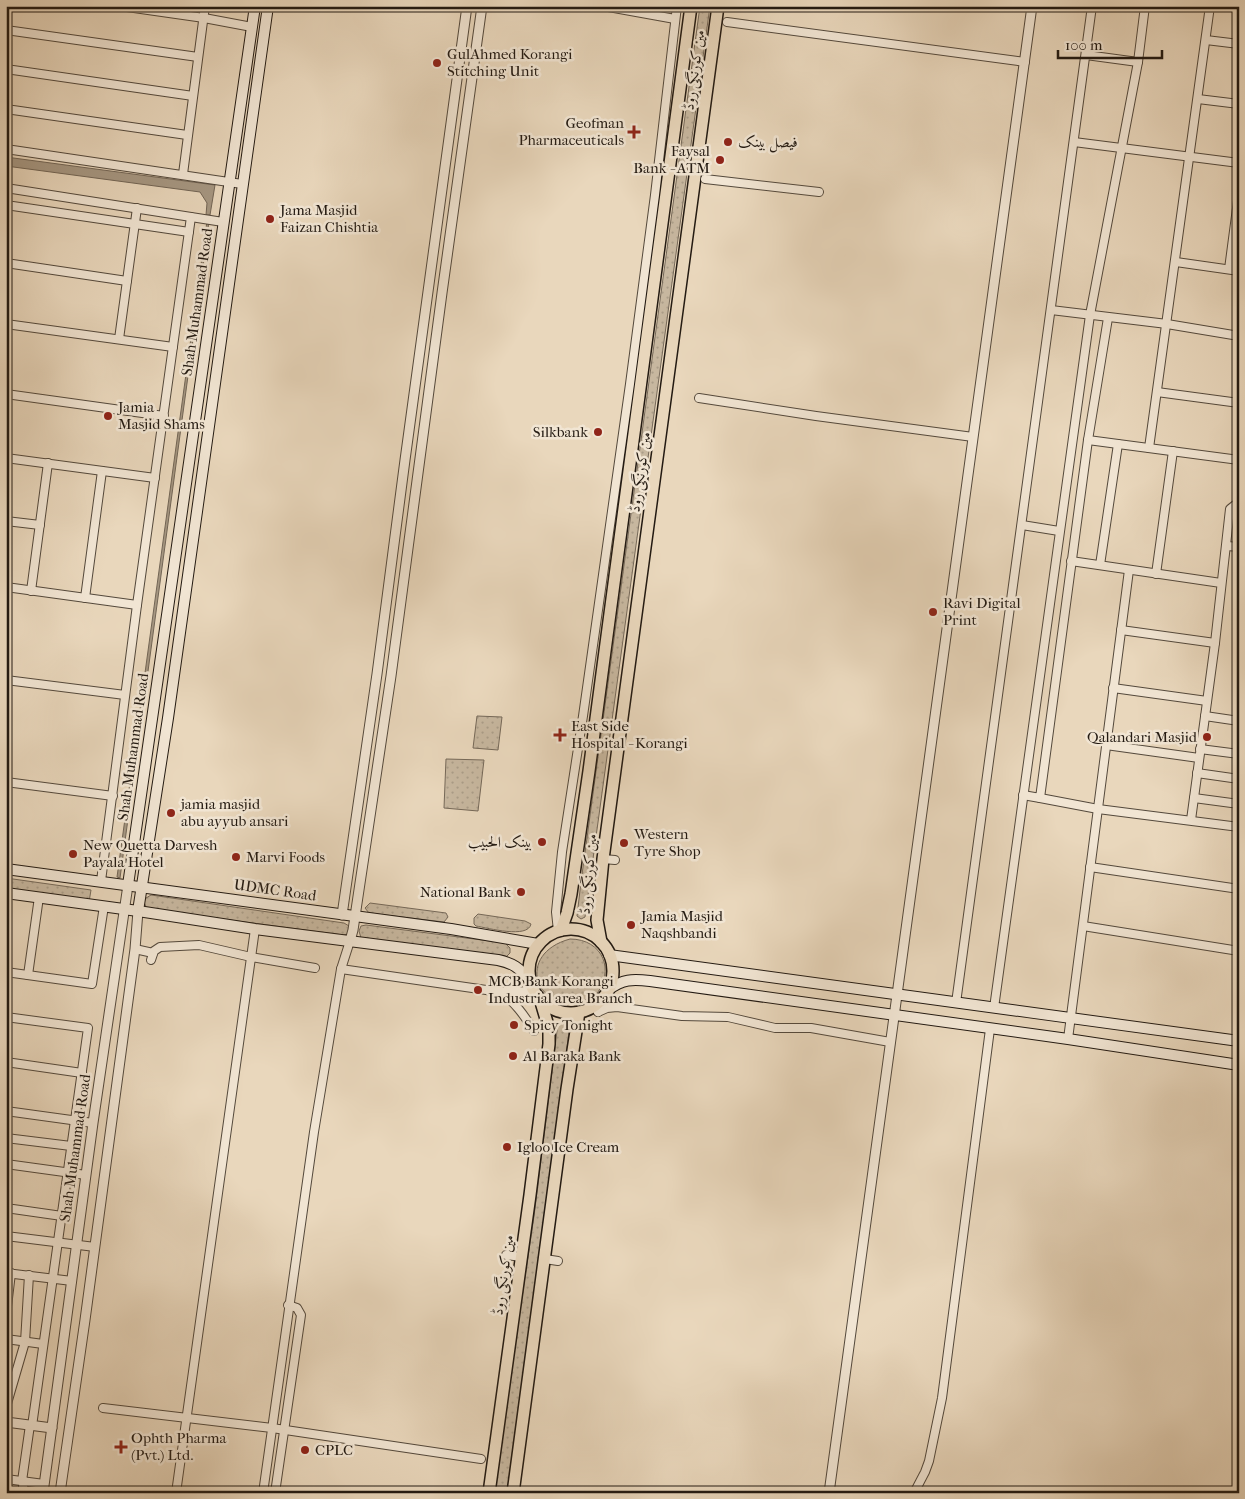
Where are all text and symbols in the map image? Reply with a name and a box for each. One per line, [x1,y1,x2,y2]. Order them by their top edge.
scale bar [1058,28,1161,60]
street label: مین کورنگی روڈ [679,29,711,111]
text: 100 m [1065,36,1103,54]
place label: GulAhmed Korangi Stitching Unit [447,45,573,80]
marker: GulAhmed Korangi Stitching Unit [431,57,443,69]
place label: Geofman Pharmaceuticals [518,114,624,149]
marker: Geofman Pharmaceuticals [628,126,640,138]
place label: فیصل بینک [738,133,798,153]
marker: فیصل بینک [722,136,734,148]
place label: Faysal Bank - ATM [633,142,710,177]
marker: Faysal Bank - ATM [714,154,726,166]
place label: Jama Masjid Faizan Chishtia [279,201,379,236]
marker: Jama Masjid Faizan Chishtia [264,213,276,225]
street label: Shah Muhammad Road [178,226,216,377]
place label: Jamia Masjid Shams [117,398,205,433]
marker: Jamia Masjid Shams [102,410,114,422]
place label: Silkbank [533,423,588,441]
marker: Silkbank [592,426,604,438]
street label: مین کورنگی روڈ [625,431,657,513]
place label: Ravi Digital Print [943,594,1021,629]
marker: Ravi Digital Print [927,606,939,618]
street label: Shah Muhammad Road [114,671,152,822]
place label: East Side Hospital - Korangi [571,717,688,752]
marker: East Side Hospital - Korangi [553,728,567,742]
place label: Qalandari Masjid [1087,728,1198,746]
marker: Qalandari Masjid [1201,731,1213,743]
place label: jamia masjid abu ayyub ansari [179,795,289,830]
marker: jamia masjid abu ayyub ansari [165,807,177,819]
place label: Western Tyre Shop [633,825,701,860]
place label: بينک الحبيب [468,833,532,852]
street label: مین کورنگی روڈ [576,833,602,915]
place label: New Quetta Darvesh Payala Hotel [83,836,218,871]
marker: بينک الحبيب [536,836,548,848]
marker: Western Tyre Shop [618,837,630,849]
marker: New Quetta Darvesh Payala Hotel [67,848,79,860]
place label: Marvi Foods [246,848,326,866]
marker: Marvi Foods [230,851,242,863]
street label: UDMC Road [233,875,318,905]
place label: National Bank [420,883,511,901]
marker: National Bank [515,886,527,898]
place label: Jamia Masjid Naqshbandi [640,907,724,942]
marker: Jamia Masjid Naqshbandi [625,919,637,931]
place label: MCB Bank Korangi Industrial area Branch [488,972,633,1007]
marker: MCB Bank Korangi Industrial area Branch [472,984,484,996]
place label: Spicy Tonight [524,1016,613,1034]
marker: Spicy Tonight [508,1019,520,1031]
place label: Al Baraka Bank [522,1047,621,1065]
marker: Al Baraka Bank [507,1050,519,1062]
street label: Shah Muhammad Road [56,1072,94,1223]
place label: Igloo Ice Cream [517,1138,620,1156]
marker: Igloo Ice Cream [501,1141,513,1153]
street label: مین کورنگی روڈ [488,1234,520,1316]
place label: Ophth Pharma (Pvt.) Ltd. [131,1429,228,1464]
marker: Ophth Pharma (Pvt.) Ltd. [115,1441,127,1453]
place label: CPLC [315,1441,353,1459]
marker: CPLC [299,1444,311,1456]

